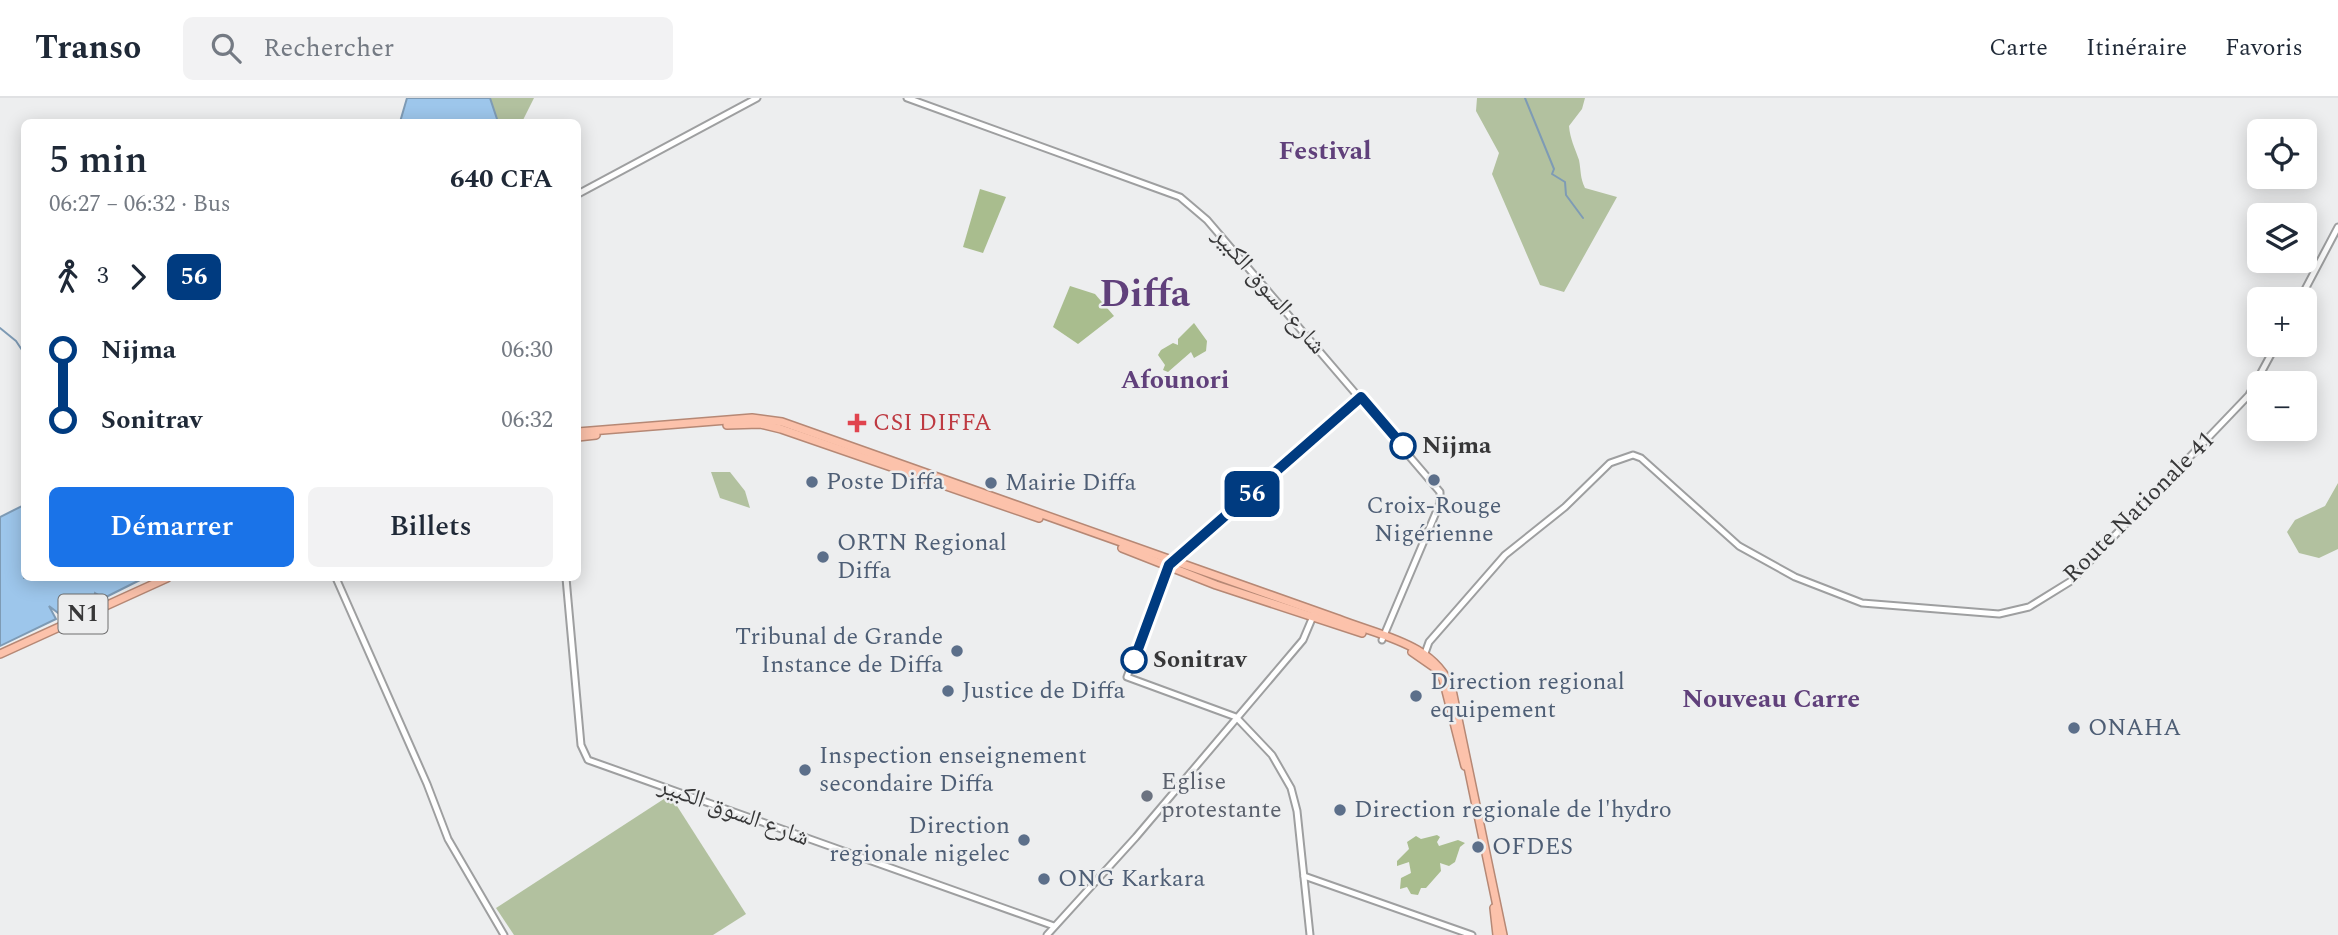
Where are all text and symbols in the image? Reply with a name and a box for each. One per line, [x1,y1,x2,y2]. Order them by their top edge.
search box [183,17,673,80]
text: Transo [35,23,141,73]
text: Rechercher [263,28,394,68]
icon: search [207,29,245,67]
text: Carte [1989,30,2048,66]
text: Itinéraire [2086,30,2187,66]
text: Favoris [2225,30,2303,66]
map controls [2247,119,2317,441]
button: locate [2247,119,2317,189]
district label: Festival [1278,131,1372,171]
text: 5 min [49,132,148,190]
text: 640 CFA [450,159,553,199]
text: 06:27 – 06:32 · Bus [49,187,231,222]
button: layers [2247,203,2317,273]
street label: شارع السوق الكبير [1203,219,1335,363]
icon: walk [49,258,87,296]
icon: forward [119,258,157,296]
text: 3 [97,259,109,294]
text: 56 [181,259,207,295]
district label: Diffa [1100,266,1191,324]
button: + [2247,287,2317,357]
text: Nijma [101,330,176,370]
text: 06:30 [501,333,553,368]
district label: Afounori [1121,360,1229,400]
button: − [2247,371,2317,441]
text: Sonitrav [101,400,202,440]
text: 06:32 [501,403,553,438]
place label: CSI DIFFA [873,405,992,441]
marker: CSI DIFFA [847,413,867,433]
street label: Route Nationale 41 [2055,423,2223,591]
place label: Nijma [1422,428,1492,464]
marker: Nijma [1390,433,1416,459]
place label: Poste Diffa [826,464,945,500]
place label: Mairie Diffa [1005,465,1136,501]
line badge: 56 [1220,471,1284,517]
marker: Croix-Rouge Nigérienne [1426,472,1442,488]
marker: Poste Diffa [804,474,820,490]
marker: Mairie Diffa [983,475,999,491]
text: 56 [1239,476,1265,512]
button: Démarrer [49,487,294,567]
button: Billets [308,487,553,567]
place label: Croix-Rouge Nigérienne [1367,488,1501,552]
place label: ORTN Regional Diffa [837,525,1007,589]
marker: ORTN Regional Diffa [815,549,831,565]
road number: N1 [58,594,108,634]
place label: Tribunal de Grande Instance de Diffa [735,619,943,683]
place label: Sonitrav [1153,642,1248,678]
marker: Tribunal de Grande Instance de Diffa [949,643,965,659]
marker: Sonitrav [1121,647,1147,673]
place label: Direction regional equipement [1430,664,1625,728]
place label: Justice de Diffa [962,673,1125,709]
district label: Nouveau Carre [1682,679,1860,719]
marker: Justice de Diffa [940,683,956,699]
marker: Direction regional equipement [1408,688,1424,704]
place label: ONAHA [2088,710,2181,746]
marker: ONAHA [2066,720,2082,736]
place label: Inspection enseignement secondaire Diffa [819,738,1087,802]
marker: Inspection enseignement secondaire Diffa [797,762,813,778]
place label: Eglise protestante [1161,764,1282,828]
street label: شارع السوق الكبير [653,768,815,856]
marker: Eglise protestante [1139,788,1155,804]
place label: Direction regionale de l'hydro [1354,792,1672,828]
marker: Direction regionale de l'hydro [1332,802,1348,818]
place label: Direction regionale nigelec [829,808,1010,872]
place label: OFDES [1492,829,1573,865]
marker: Direction regionale nigelec [1016,832,1032,848]
marker: OFDES [1470,839,1486,855]
place label: ONG Karkara [1058,861,1206,897]
marker: ONG Karkara [1036,871,1052,887]

